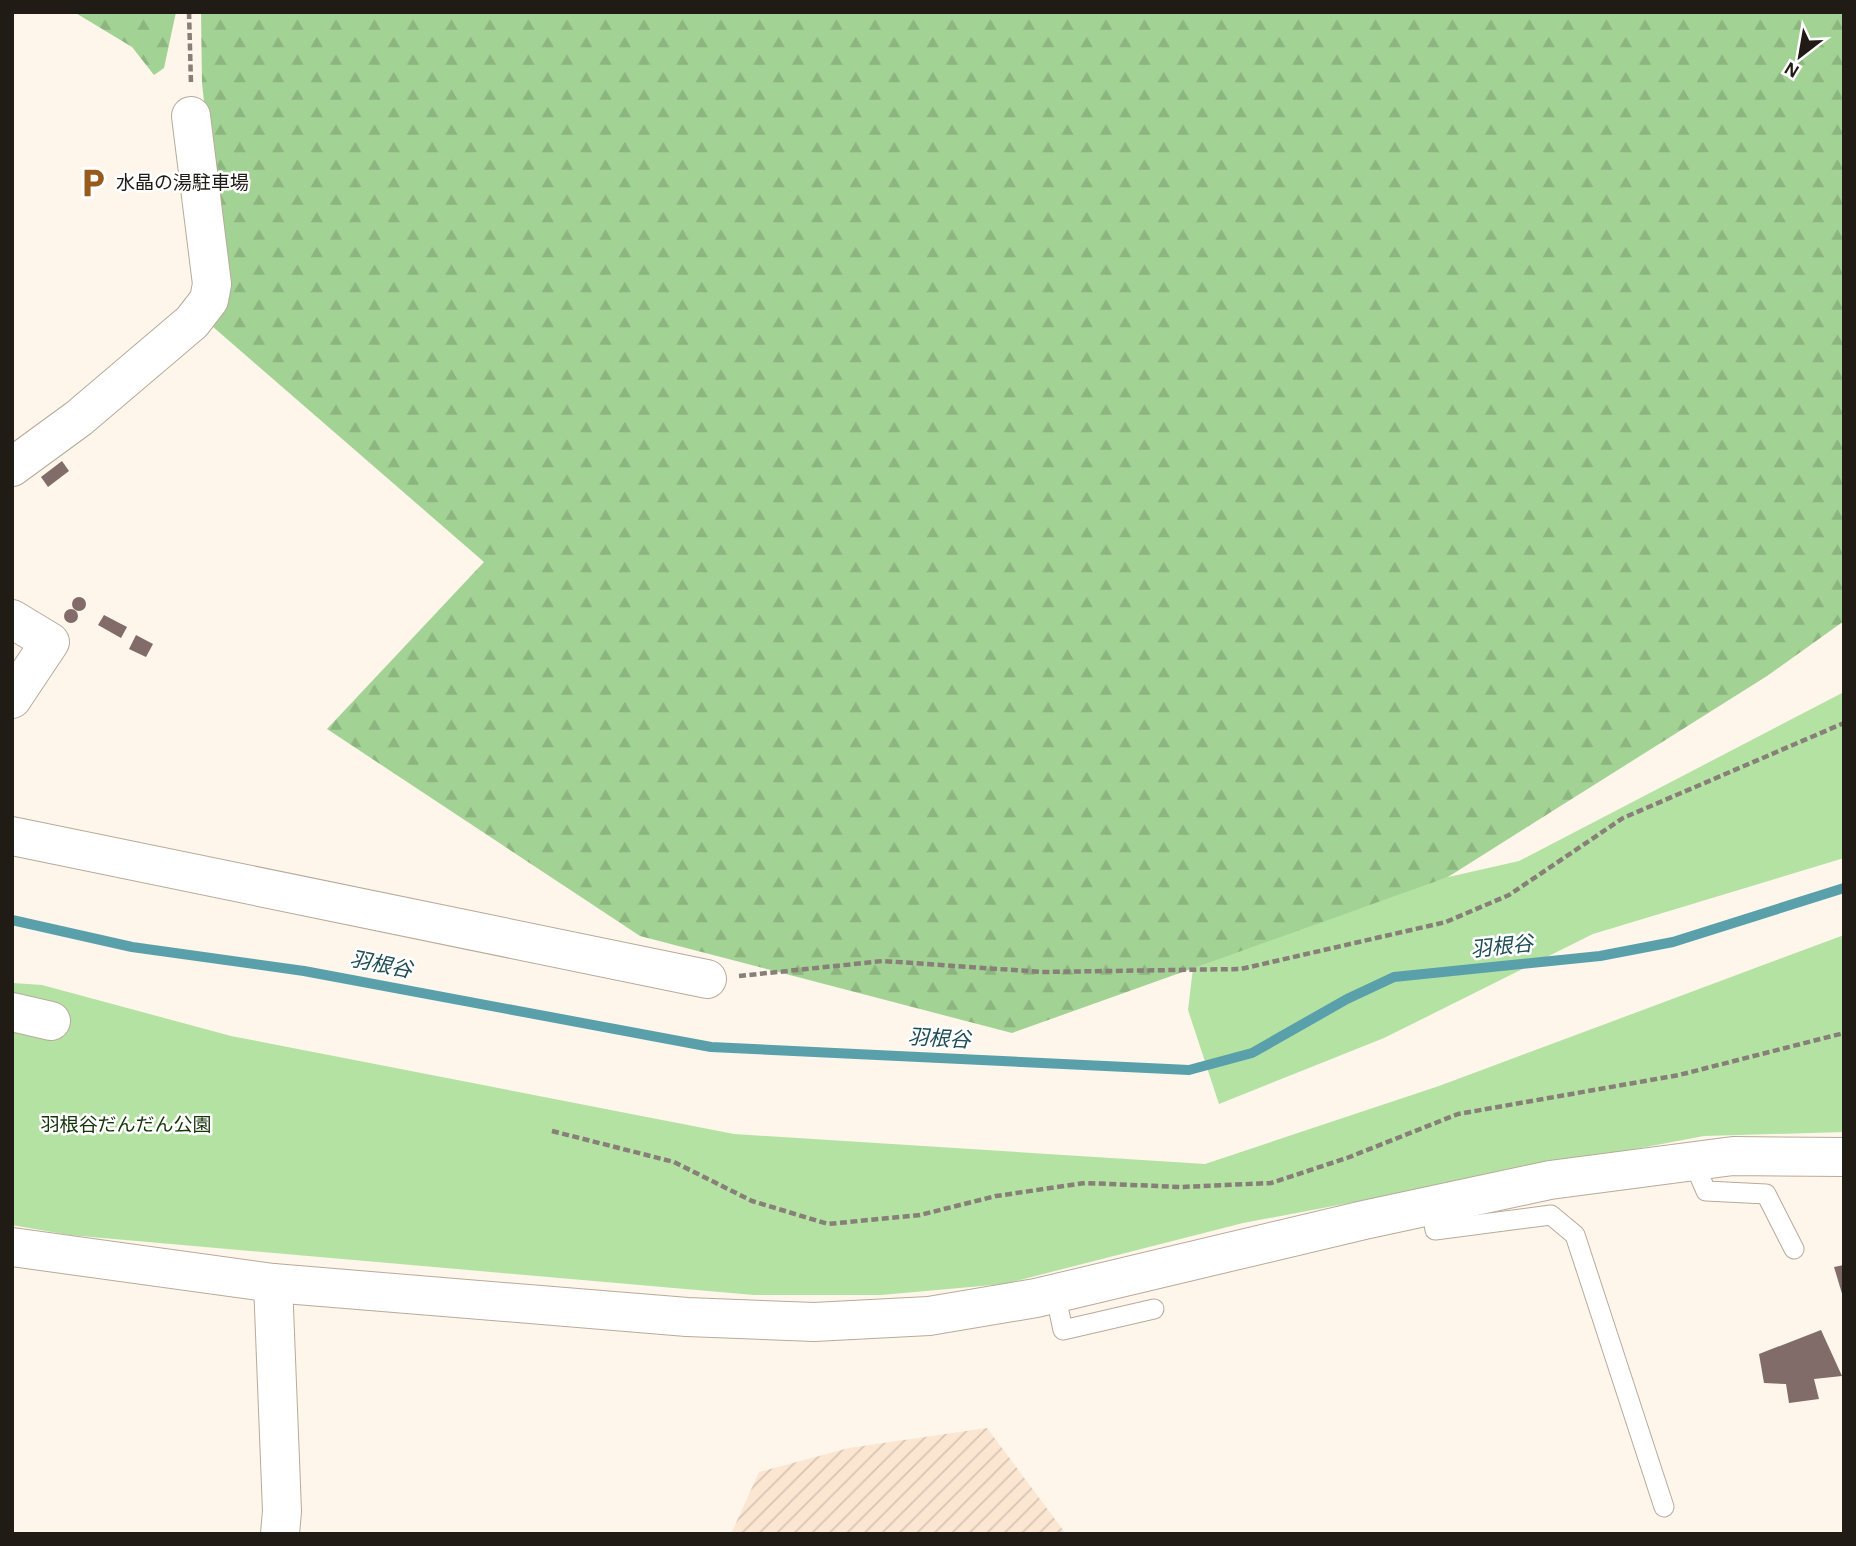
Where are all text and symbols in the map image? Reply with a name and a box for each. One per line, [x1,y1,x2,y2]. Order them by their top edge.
north arrow [1765,21,1835,91]
text: N [1781,58,1803,81]
parking icon: 水晶の湯駐車場 [76,166,110,200]
place label: 水晶の湯駐車場 [116,172,249,193]
water label: 羽根谷 [1469,932,1536,961]
water label: 羽根谷 [348,948,416,982]
water label: 羽根谷 [907,1026,973,1051]
park label: 羽根谷だんだん公園 [40,1115,212,1135]

